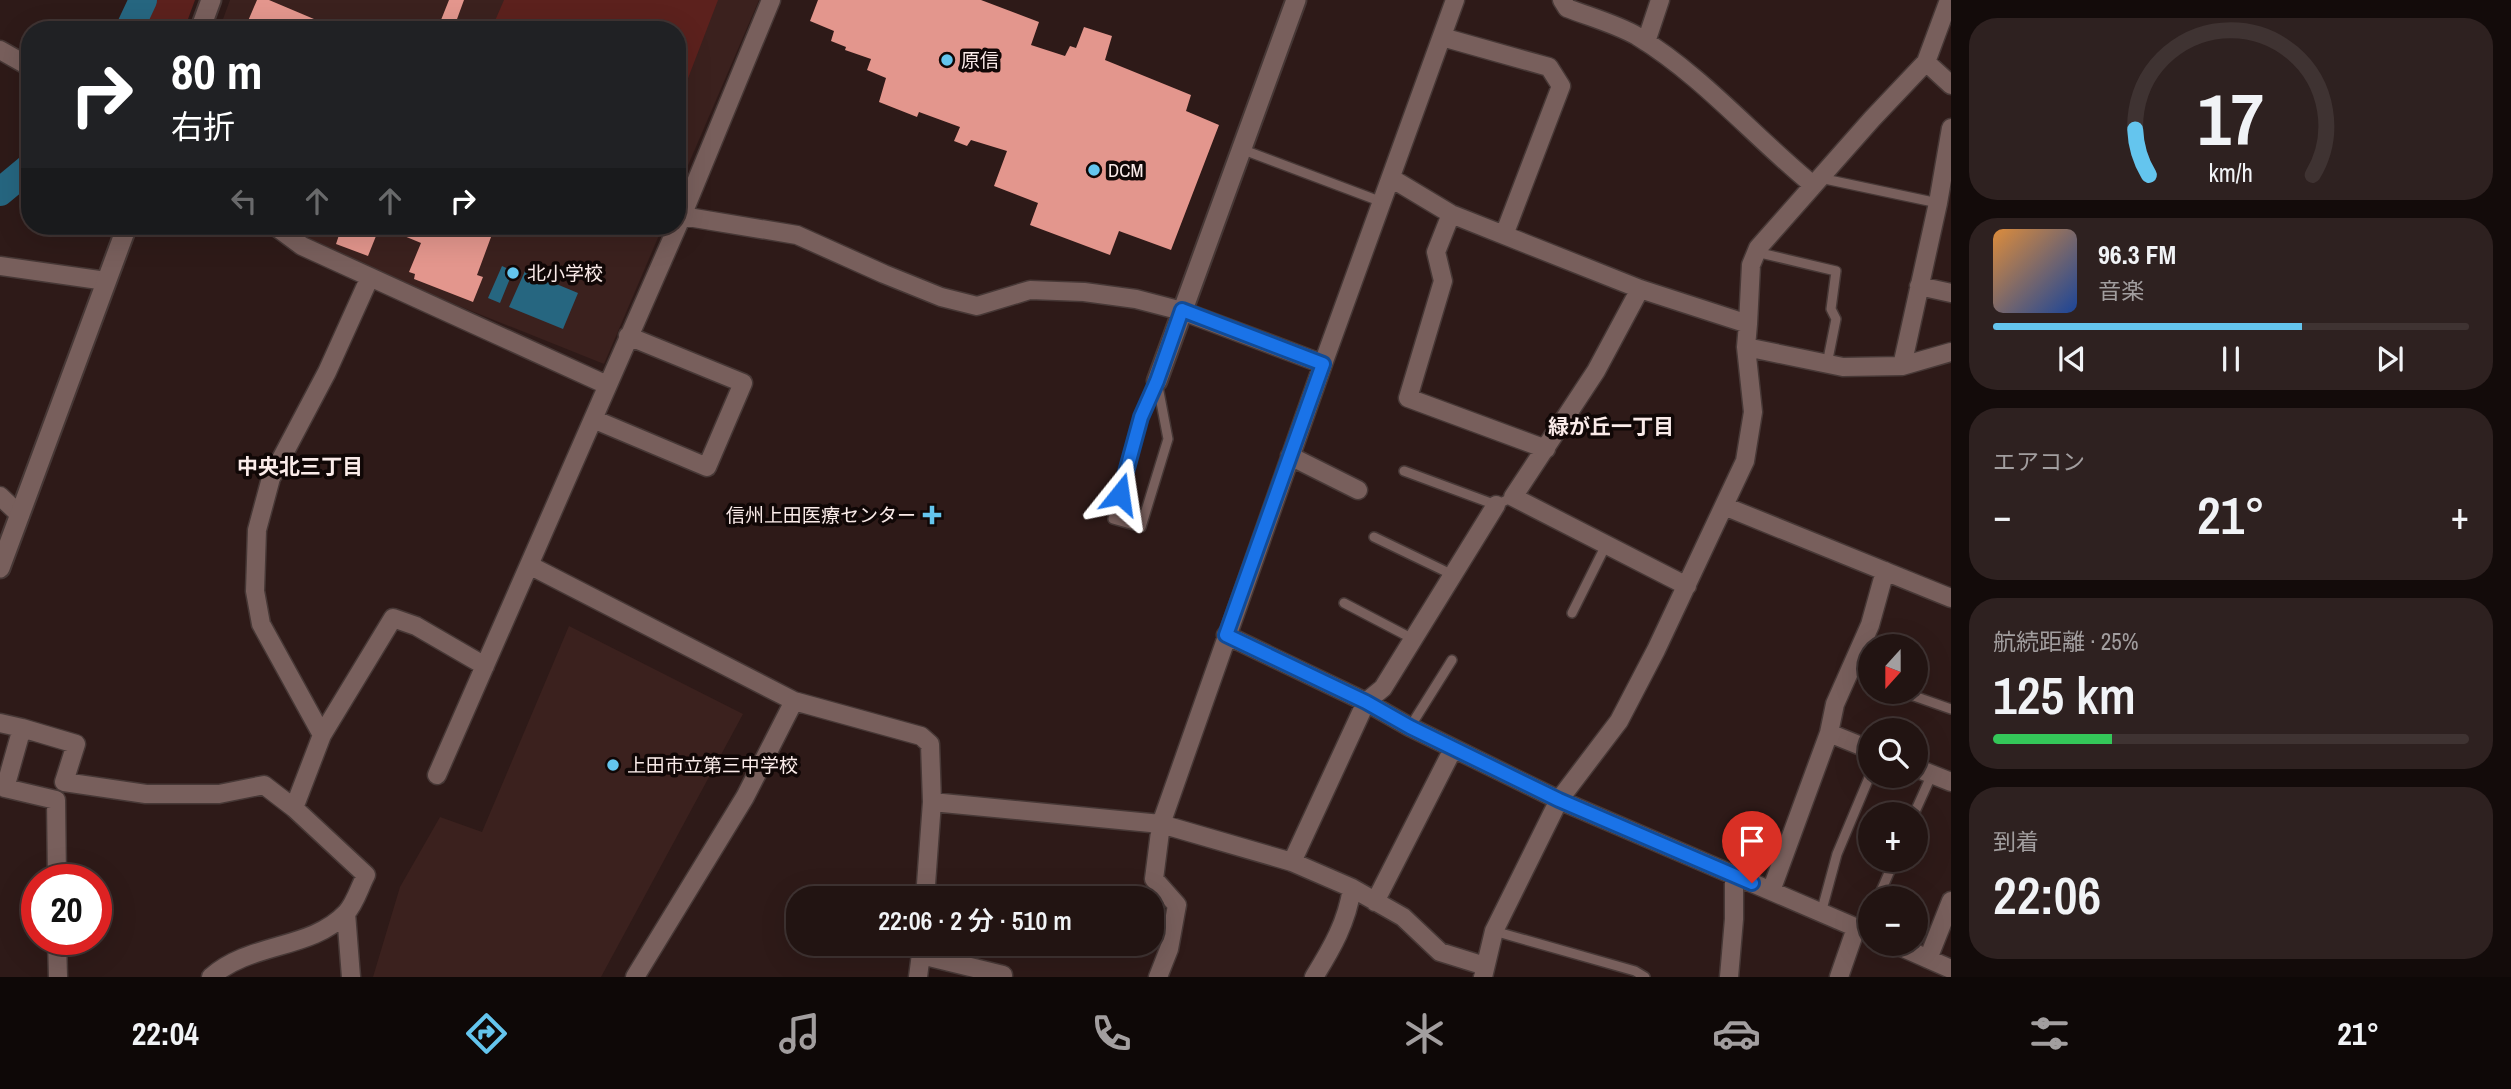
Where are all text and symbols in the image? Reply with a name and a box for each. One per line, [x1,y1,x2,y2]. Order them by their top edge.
text: 80 m [171,38,263,104]
place label: 原信 [961,47,999,73]
icon: right [56,49,147,140]
marker: 原信 [939,52,955,68]
text: 17 [2198,70,2264,168]
text: 右折 [171,105,235,148]
text: km/h [2209,156,2253,190]
place label: DCM [1108,157,1143,183]
marker: DCM [1086,162,1102,178]
icon: left [225,182,263,220]
icon: ahead [298,182,336,220]
icon: ahead [371,182,409,220]
icon: right [444,182,482,220]
text: 96.3 FM [2098,237,2176,272]
place label: 北小学校 [527,260,603,286]
marker: 北小学校 [505,265,521,281]
text: 音楽 [2098,275,2144,306]
icon: previous [2053,340,2091,378]
icon: pause [2212,340,2250,378]
icon: next [2371,340,2409,378]
district label: 緑が丘一丁目 [1548,412,1674,441]
text: エアコン [1993,446,2085,477]
district label: 中央北三丁目 [237,452,363,481]
position arrow [1083,457,1157,531]
text: 21° [2197,480,2265,550]
text: − [1993,490,2011,541]
text: + [2451,490,2469,541]
place label: 信州上田医療センター [726,502,916,528]
marker: 信州上田医療センター [922,505,942,525]
text: 航続距離 · 25% [1993,626,2138,657]
north arrow [1858,634,1928,704]
map controls [1858,634,1928,956]
text: 125 km [1993,660,2136,730]
button: search [1858,718,1928,788]
place label: 上田市立第三中学校 [627,752,798,778]
marker: 上田市立第三中学校 [605,757,621,773]
button: + [1858,802,1928,872]
pin [1722,811,1782,883]
icon: arrive [1733,822,1771,860]
text: 到着 [1993,826,2039,857]
text: 22:06 [1993,860,2101,930]
speed limit sign: 20 [21,864,112,955]
button: − [1858,886,1928,956]
text: 22:06 · 2 分 · 510 m [878,903,1072,938]
icon: directions [462,1009,511,1058]
icon: music [775,1009,824,1058]
icon: phone [1087,1009,1136,1058]
icon: climate [1400,1009,1449,1058]
icon: car [1712,1009,1761,1058]
icon: filters [2025,1009,2074,1058]
text: 22:04 [132,1012,199,1055]
text: 21° [2337,1012,2379,1055]

